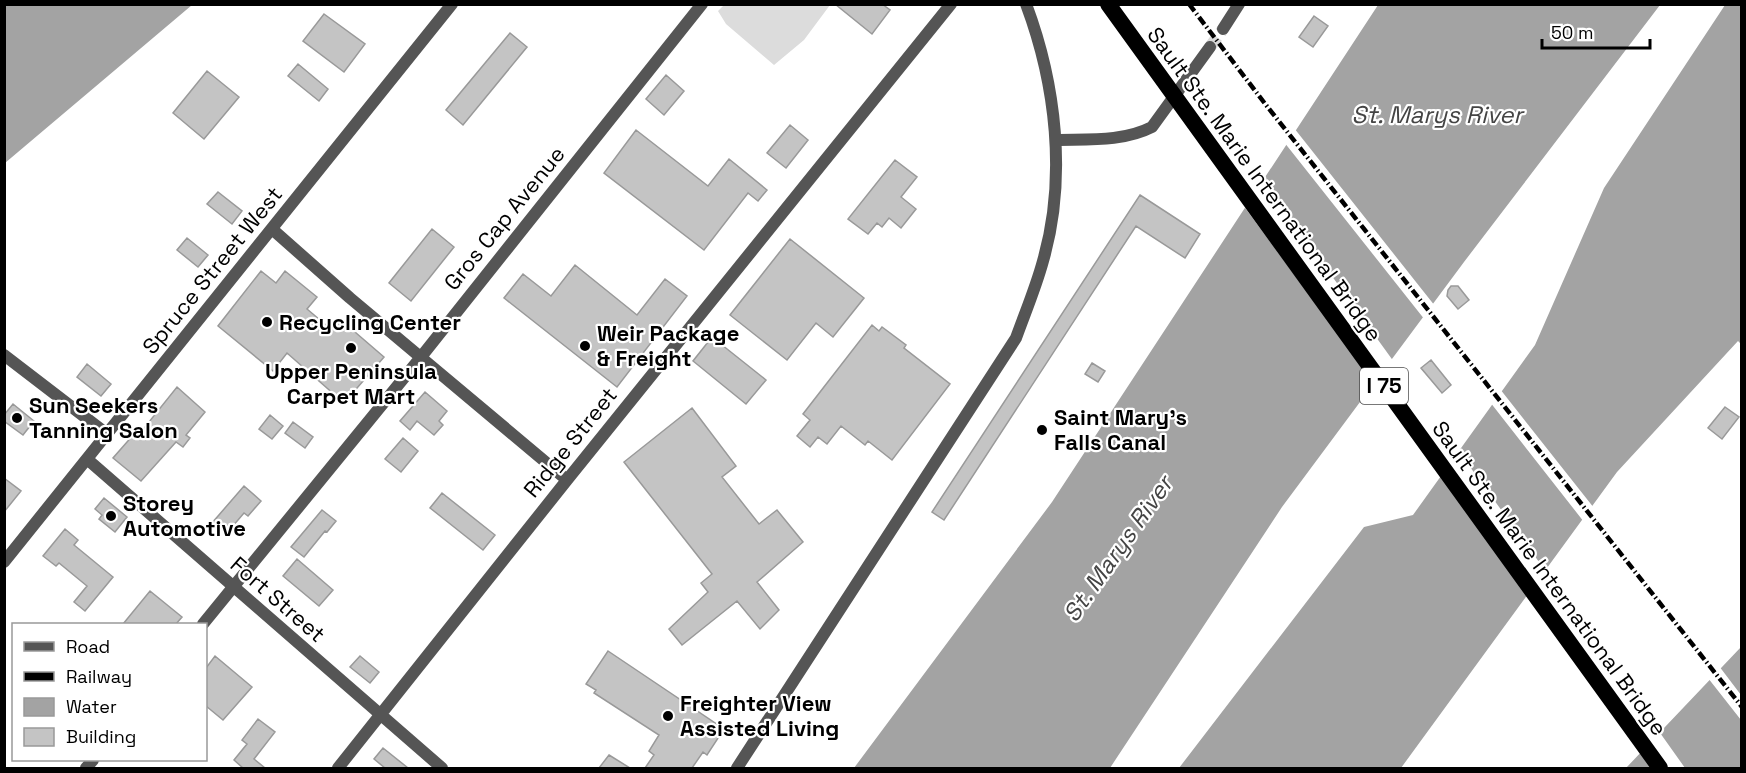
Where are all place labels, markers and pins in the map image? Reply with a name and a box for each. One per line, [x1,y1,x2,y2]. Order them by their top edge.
place label: Recycling Center [279,308,461,336]
marker: Recycling Center [260,315,274,329]
place label: Weir Package & Freight [597,319,739,372]
marker: Weir Package & Freight [578,339,592,353]
marker: Upper Peninsula Carpet Mart [344,341,358,355]
place label: Upper Peninsula Carpet Mart [265,357,437,410]
place label: Sun Seekers Tanning Salon [29,391,178,444]
place label: Saint Mary's Falls Canal [1054,403,1187,456]
marker: Sun Seekers Tanning Salon [10,411,24,425]
marker: Saint Mary's Falls Canal [1035,423,1049,437]
place label: Storey Automotive [123,489,246,542]
marker: Storey Automotive [104,509,118,523]
place label: Freighter View Assisted Living [680,689,839,742]
marker: Freighter View Assisted Living [661,709,675,723]

